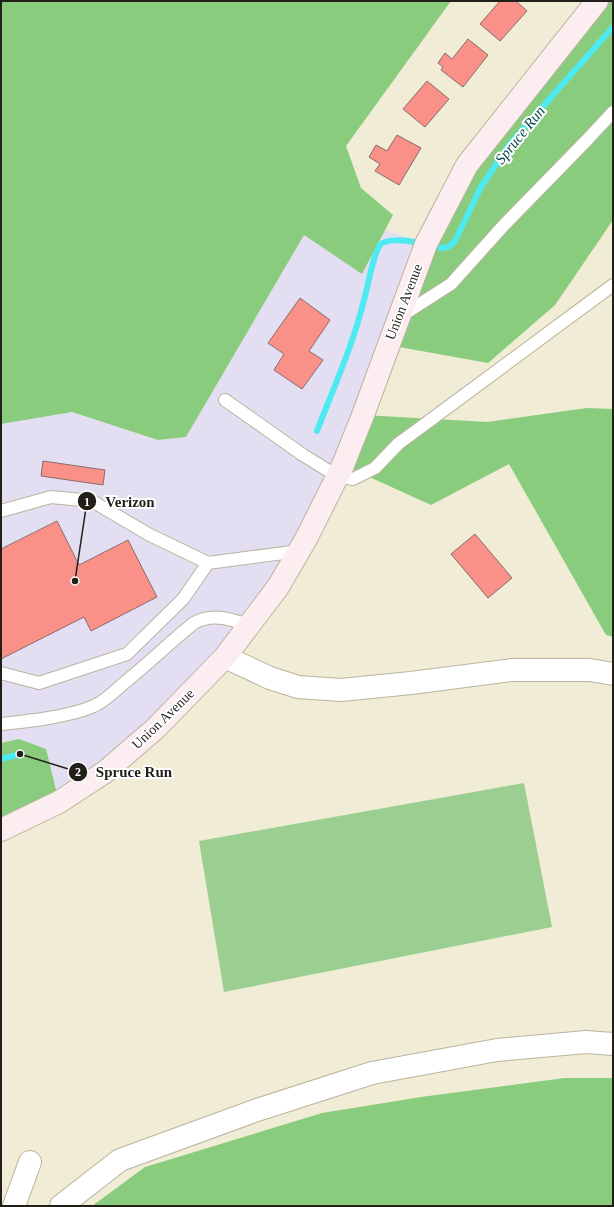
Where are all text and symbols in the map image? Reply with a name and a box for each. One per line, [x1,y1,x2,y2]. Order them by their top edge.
water label: Spruce Run [492,103,548,167]
street label: Union Avenue [383,262,425,342]
callout: Verizon [77,488,163,515]
text: Verizon [105,494,155,510]
text: 1 [84,495,90,509]
street label: Union Avenue [129,686,197,752]
callout: Spruce Run [68,758,180,785]
text: Spruce Run [96,764,173,780]
text: 2 [75,765,81,779]

